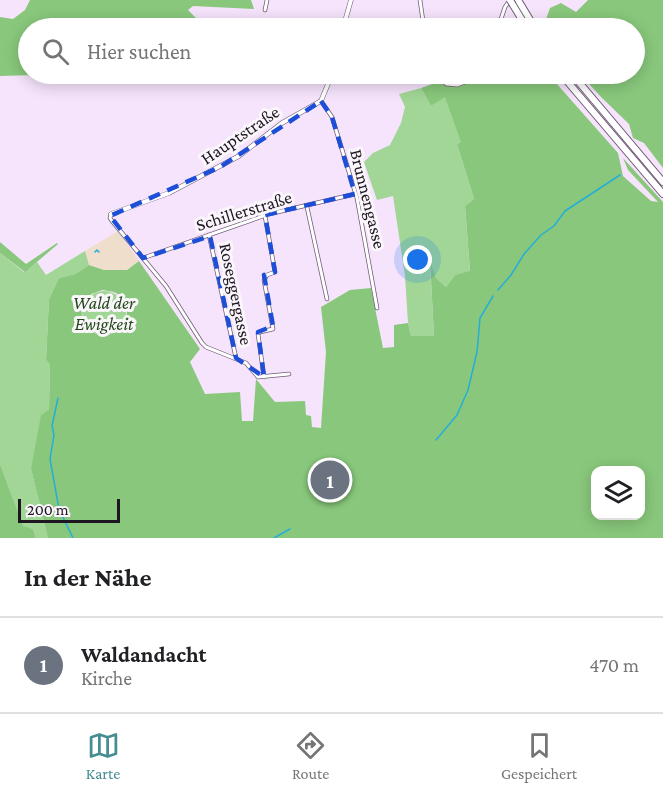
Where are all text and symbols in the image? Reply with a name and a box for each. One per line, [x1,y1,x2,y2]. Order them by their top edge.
search box [18,18,645,84]
icon: search [39,35,72,68]
text: Hier suchen [87,39,191,64]
street label: Hauptstraße [197,101,283,169]
street label: Brunnengasse [346,147,390,251]
street label: Schillerstraße [194,187,294,235]
street label: Roseggergasse [215,241,257,347]
your location [403,245,432,274]
park label: Wald der Ewigkeit [73,293,136,334]
pin: 1 [310,458,350,502]
map controls [591,466,645,520]
button: layers [591,466,645,520]
scale bar [18,496,120,524]
text: 200 m [27,501,69,518]
text: In der Nähe [24,563,152,592]
text: Waldandacht [81,642,206,667]
text: 1 [40,654,47,676]
text: 470 m [589,654,639,676]
text: Kirche [81,667,132,689]
tab: Karte [86,729,120,782]
tab: Route [292,729,329,782]
tab: Gespeichert [501,729,577,782]

